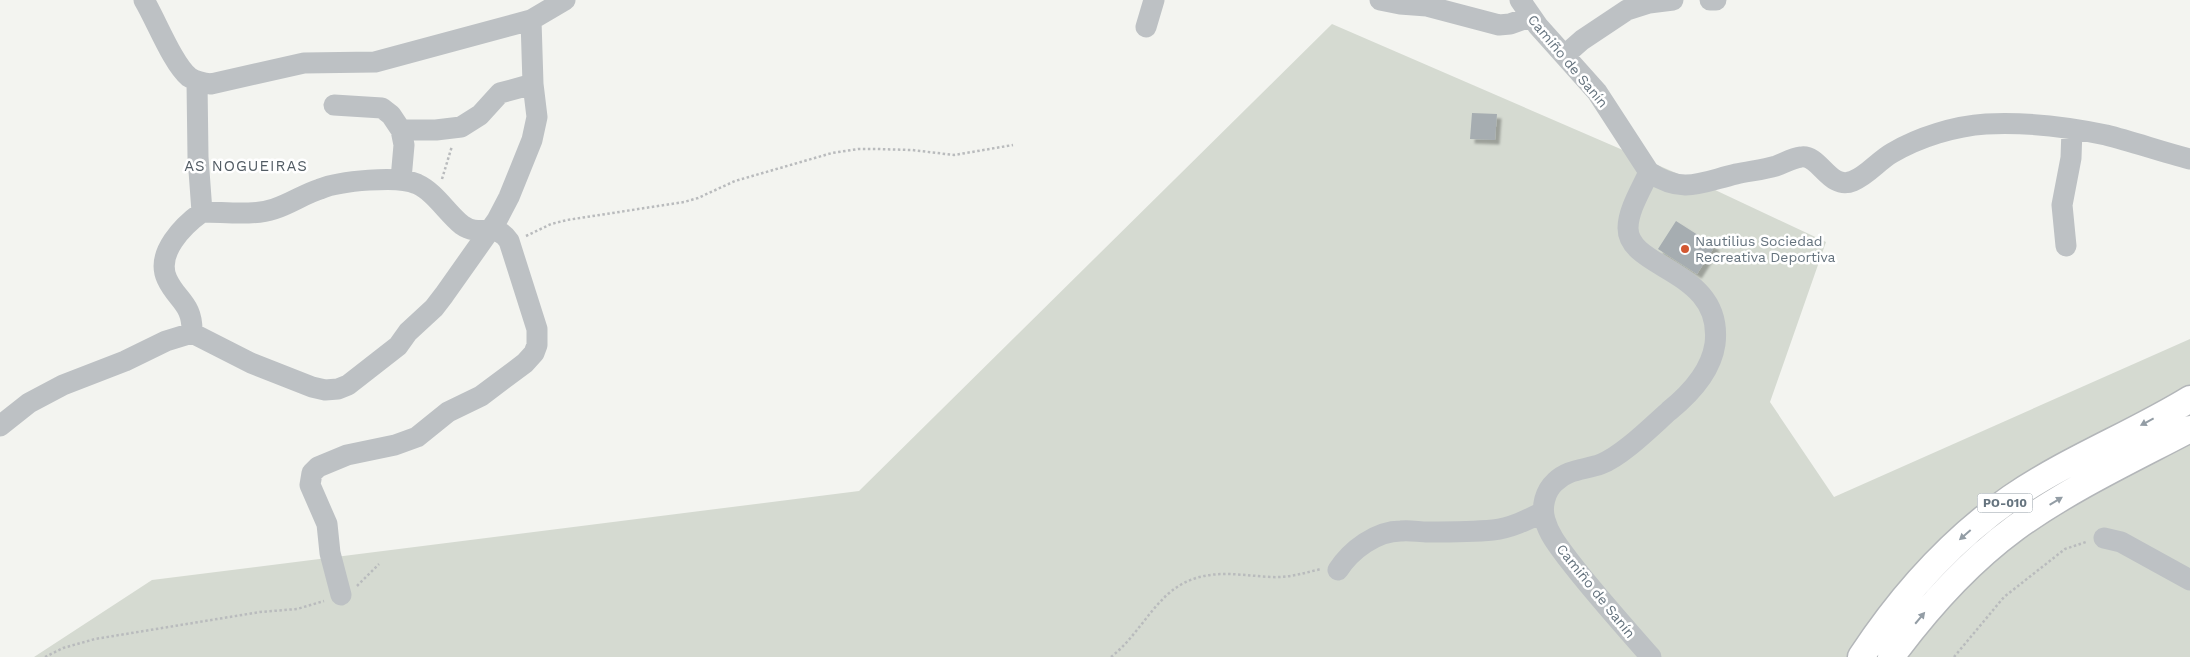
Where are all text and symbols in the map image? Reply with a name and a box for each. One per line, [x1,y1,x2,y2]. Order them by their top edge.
street label: Camiño de Sanín [1525,11,1611,111]
district label: AS NOGUEIRAS [184,157,308,175]
place label: Nautilius Sociedad Recreativa Deportiva [1695,233,1836,265]
marker: Nautilius Sociedad Recreativa Deportiva [1679,243,1691,255]
one-way arrow [2140,418,2155,426]
road number: PO-010 [1978,493,2032,512]
one-way arrow [2050,497,2063,506]
one-way arrow [1959,530,1972,541]
street label: Camiño de Sanín [1553,541,1639,641]
one-way arrow [1915,612,1926,625]

